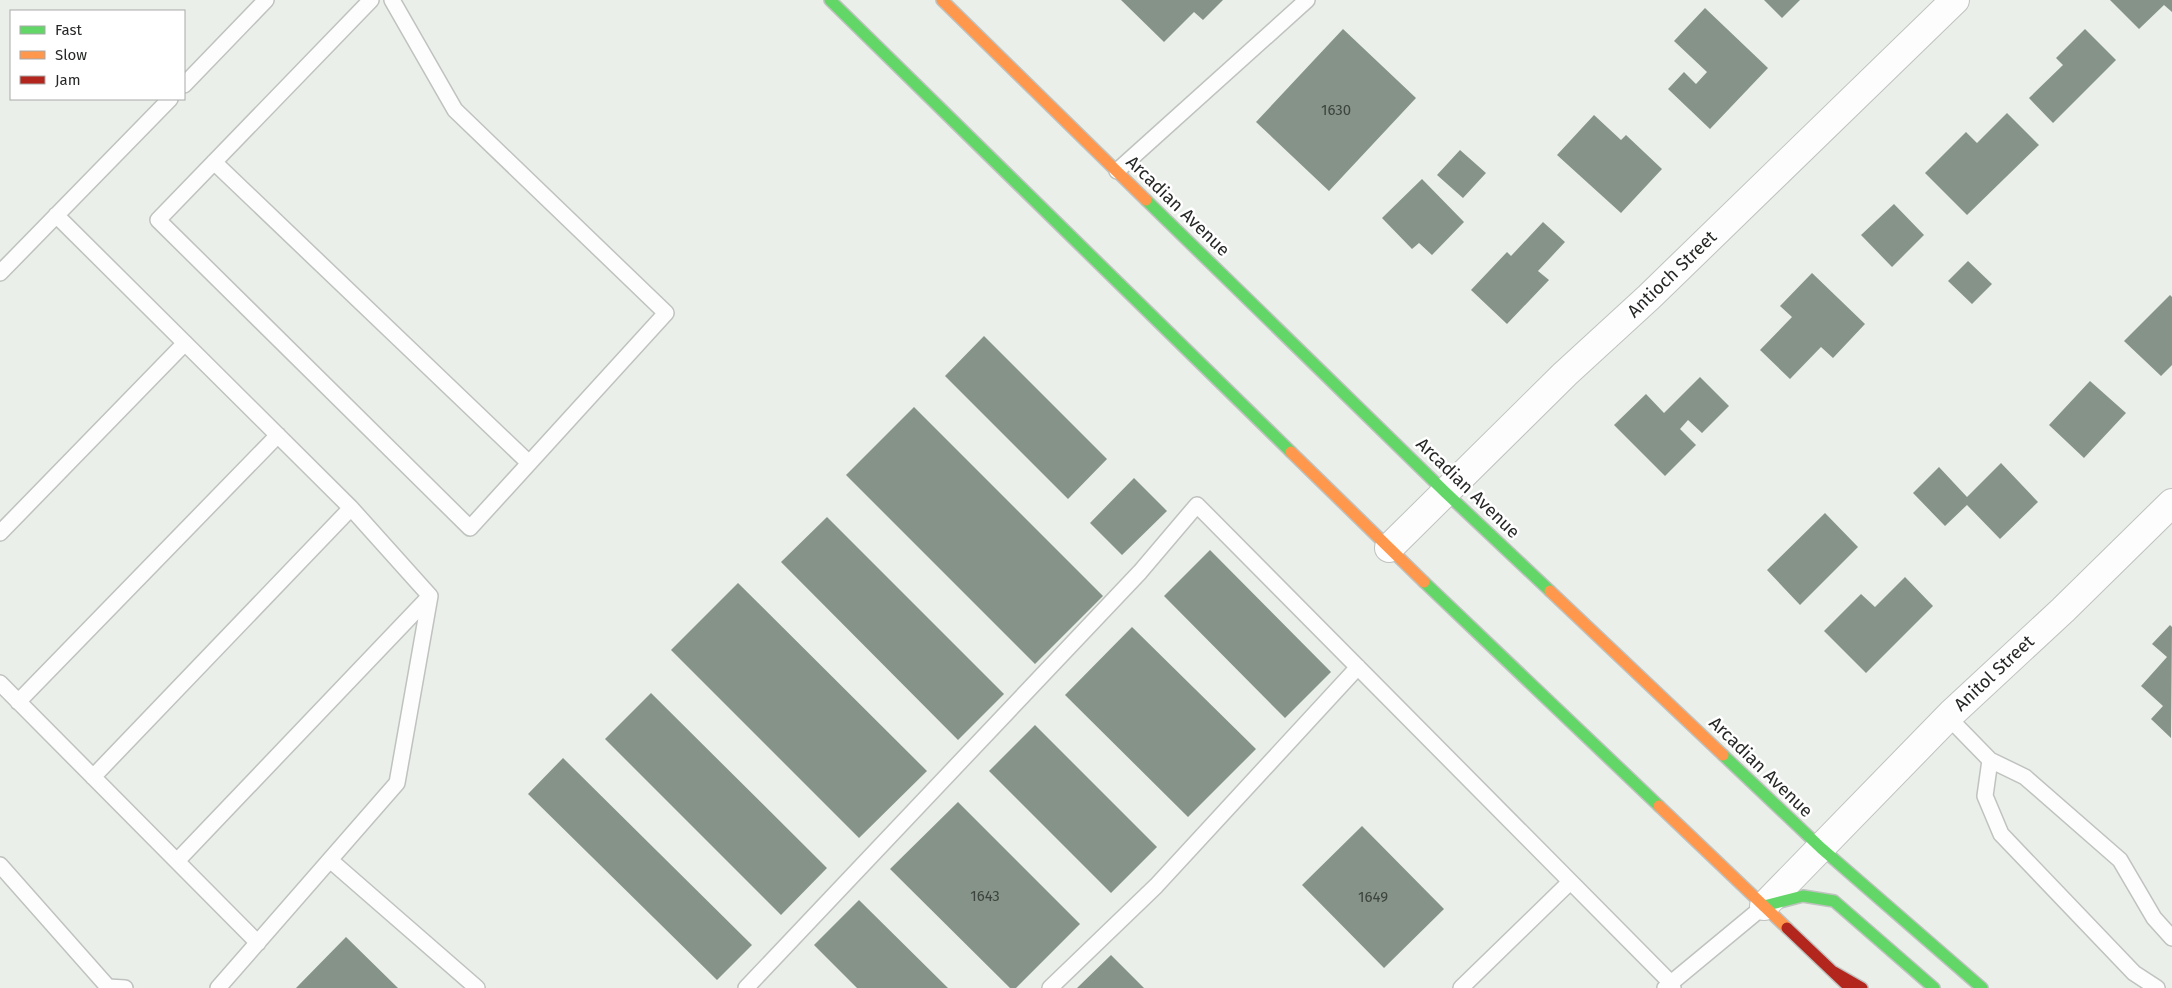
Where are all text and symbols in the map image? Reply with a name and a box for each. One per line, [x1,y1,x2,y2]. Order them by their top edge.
legend [10,10,185,100]
text: Fast [55,21,82,39]
text: Slow [55,46,87,64]
text: Jam [55,71,81,89]
house number: 1630 [1321,101,1351,119]
street label: Arcadian Avenue [1122,151,1234,261]
street label: Antioch Street [1623,226,1722,322]
street label: Arcadian Avenue [1412,433,1524,543]
street label: Anitol Street [1949,630,2039,716]
street label: Arcadian Avenue [1705,712,1817,822]
house number: 1643 [970,887,1000,905]
house number: 1649 [1358,888,1388,906]

